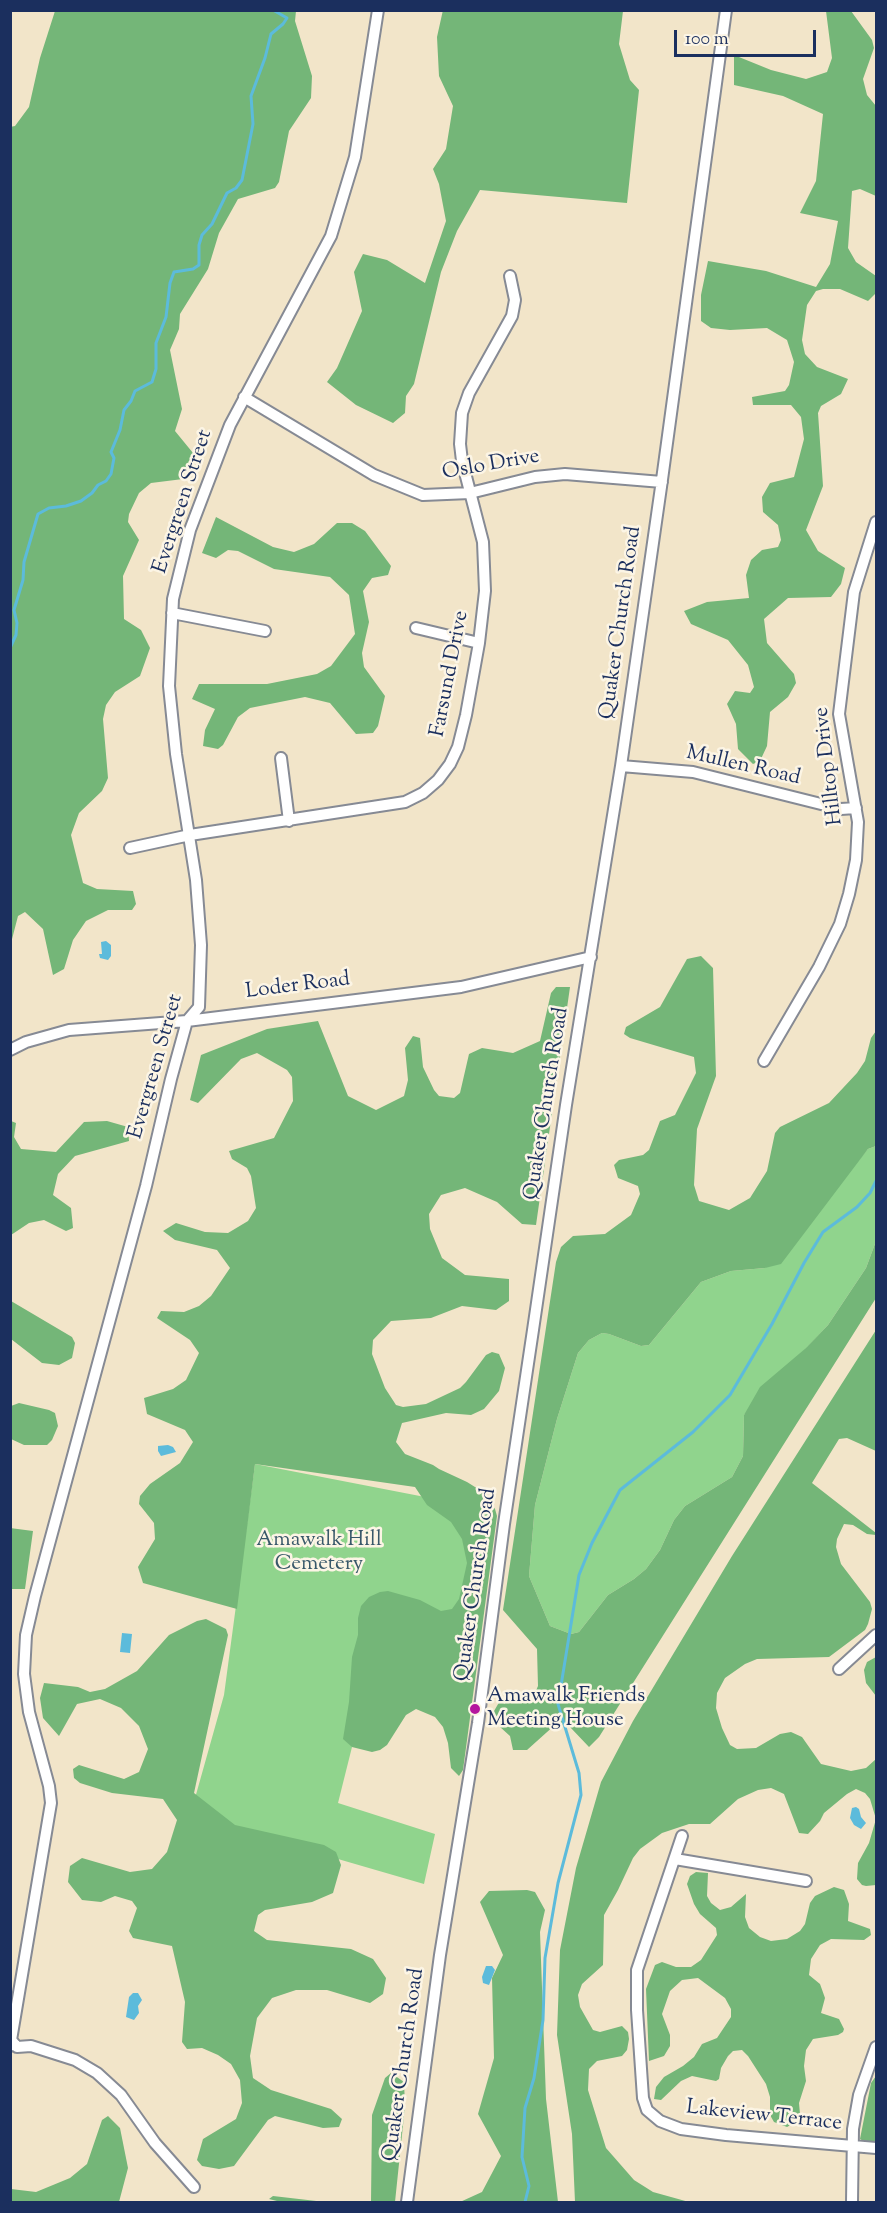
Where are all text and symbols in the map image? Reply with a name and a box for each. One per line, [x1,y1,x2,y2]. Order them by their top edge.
scale bar [677,18,820,56]
text: 100 m [685,27,729,53]
street label: Evergreen Street [149,427,219,577]
street label: Oslo Drive [440,445,542,487]
street label: Quaker Church Road [596,525,648,721]
street label: Farsund Drive [426,609,476,739]
street label: Hilltop Drive [810,705,850,827]
street label: Mullen Road [683,742,803,792]
street label: Loder Road [244,968,352,1006]
street label: Evergreen Street [124,992,190,1142]
street label: Quaker Church Road [520,1006,576,1202]
street label: Quaker Church Road [451,1487,503,1683]
park label: Amawalk Hill Cemetery [256,1528,382,1578]
place label: Amawalk Friends Meeting House [487,1684,645,1734]
marker: Amawalk Friends Meeting House [468,1702,482,1716]
street label: Quaker Church Road [379,1967,431,2163]
street label: Lakeview Terrace [685,2096,843,2138]

